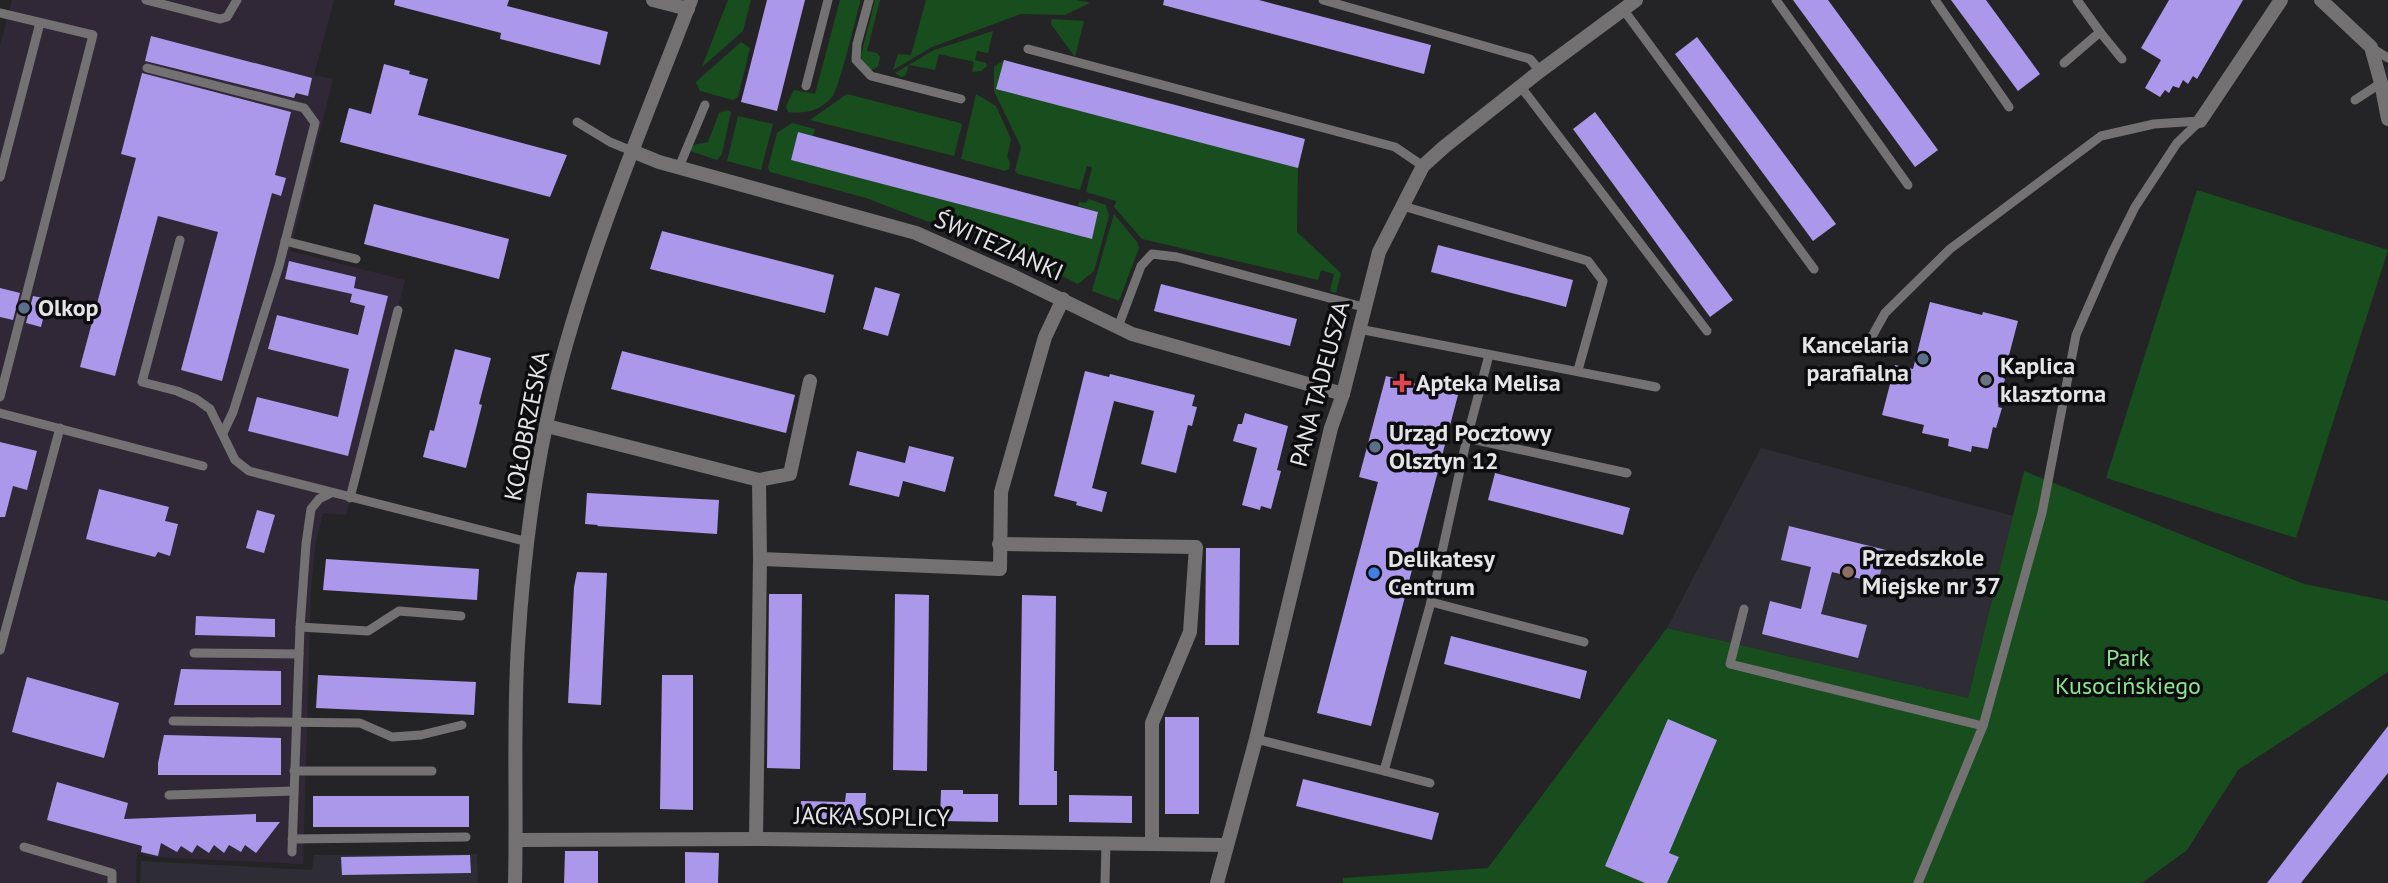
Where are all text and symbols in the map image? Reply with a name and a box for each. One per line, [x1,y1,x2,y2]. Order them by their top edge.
street label: ŚWITEZIANKI [930,203,1068,288]
place label: Olkop [38,292,99,323]
street label: PANA TADEUSZA [1283,298,1357,470]
marker: Olkop [16,300,32,316]
place label: Kancelaria parafialna [1802,329,1909,388]
street label: KOŁOBRZESKA [497,349,556,503]
place label: Kaplica klasztorna [2000,350,2106,409]
marker: Kancelaria parafialna [1915,351,1931,367]
place label: Apteka Melisa [1416,367,1561,398]
marker: Kaplica klasztorna [1978,372,1994,388]
marker: Apteka Melisa [1394,375,1410,391]
place label: Urząd Pocztowy Olsztyn 12 [1389,417,1552,476]
marker: Urząd Pocztowy Olsztyn 12 [1367,439,1383,455]
place label: Przedszkole Miejske nr 37 [1862,542,2001,601]
place label: Delikatesy Centrum [1388,543,1495,602]
marker: Przedszkole Miejske nr 37 [1840,564,1856,580]
marker: Delikatesy Centrum [1366,565,1382,581]
park label: Park Kusocińskiego [2055,642,2201,701]
street label: JACKA SOPLICY [793,800,951,833]

